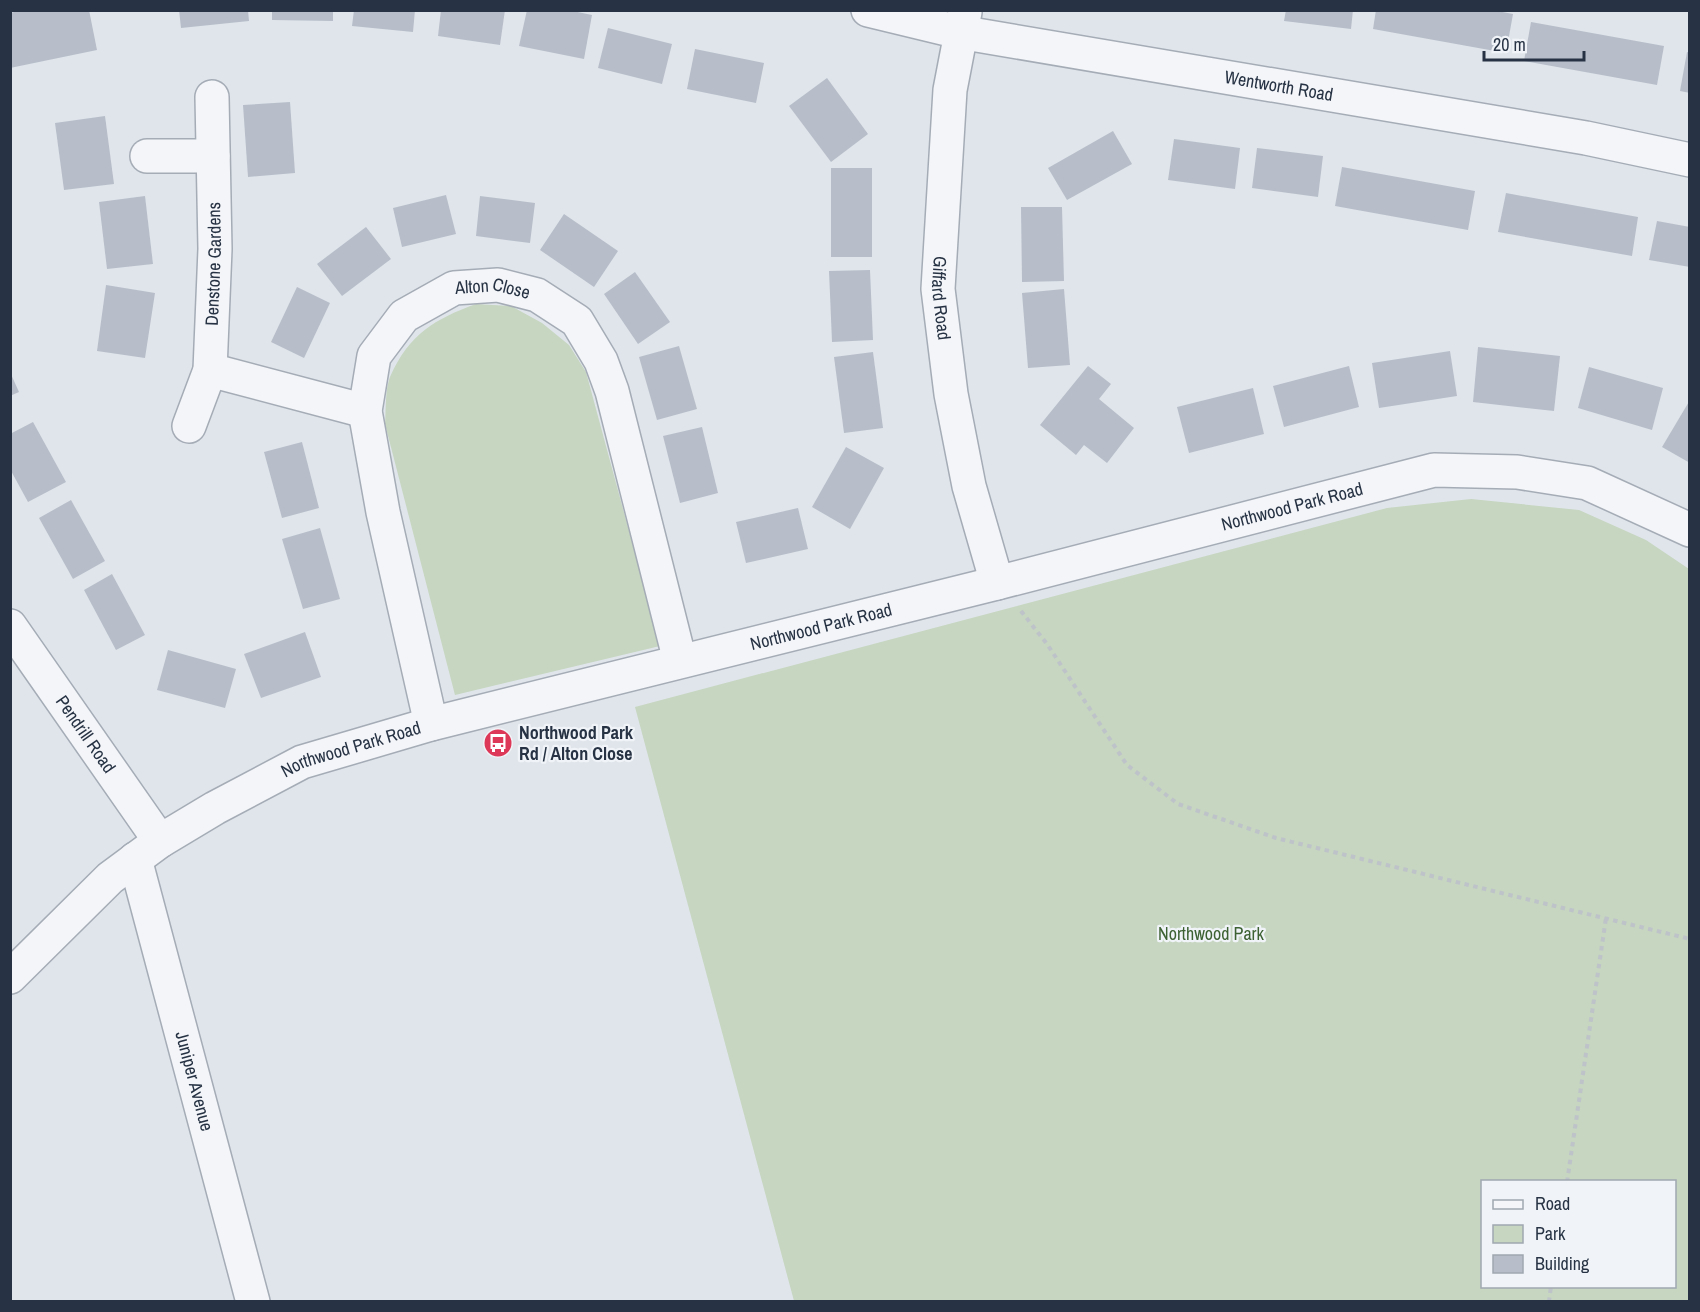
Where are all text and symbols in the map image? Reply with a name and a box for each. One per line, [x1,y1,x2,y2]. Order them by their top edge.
scale bar [1484,24,1584,62]
text: 20 m [1493,32,1526,57]
street label: Wentworth Road [1223,64,1335,107]
street label: Denstone Gardens [199,202,227,326]
street label: Giffard Road [926,255,957,341]
street label: Alton Close [453,271,533,305]
street label: Northwood Park Road [1218,476,1365,537]
street label: Northwood Park Road [747,597,895,656]
street label: Pendrill Road [50,690,122,778]
street label: Northwood Park Road [276,715,424,783]
place label: Northwood Park Rd / Alton Close [519,720,634,766]
bus stop icon: Northwood Park Rd / Alton Close [482,727,514,759]
park label: Northwood Park [1158,921,1265,946]
street label: Juniper Avenue [169,1028,220,1134]
legend [1481,1180,1676,1288]
text: Road [1535,1191,1570,1216]
text: Park [1535,1221,1566,1246]
text: Building [1535,1251,1590,1276]

